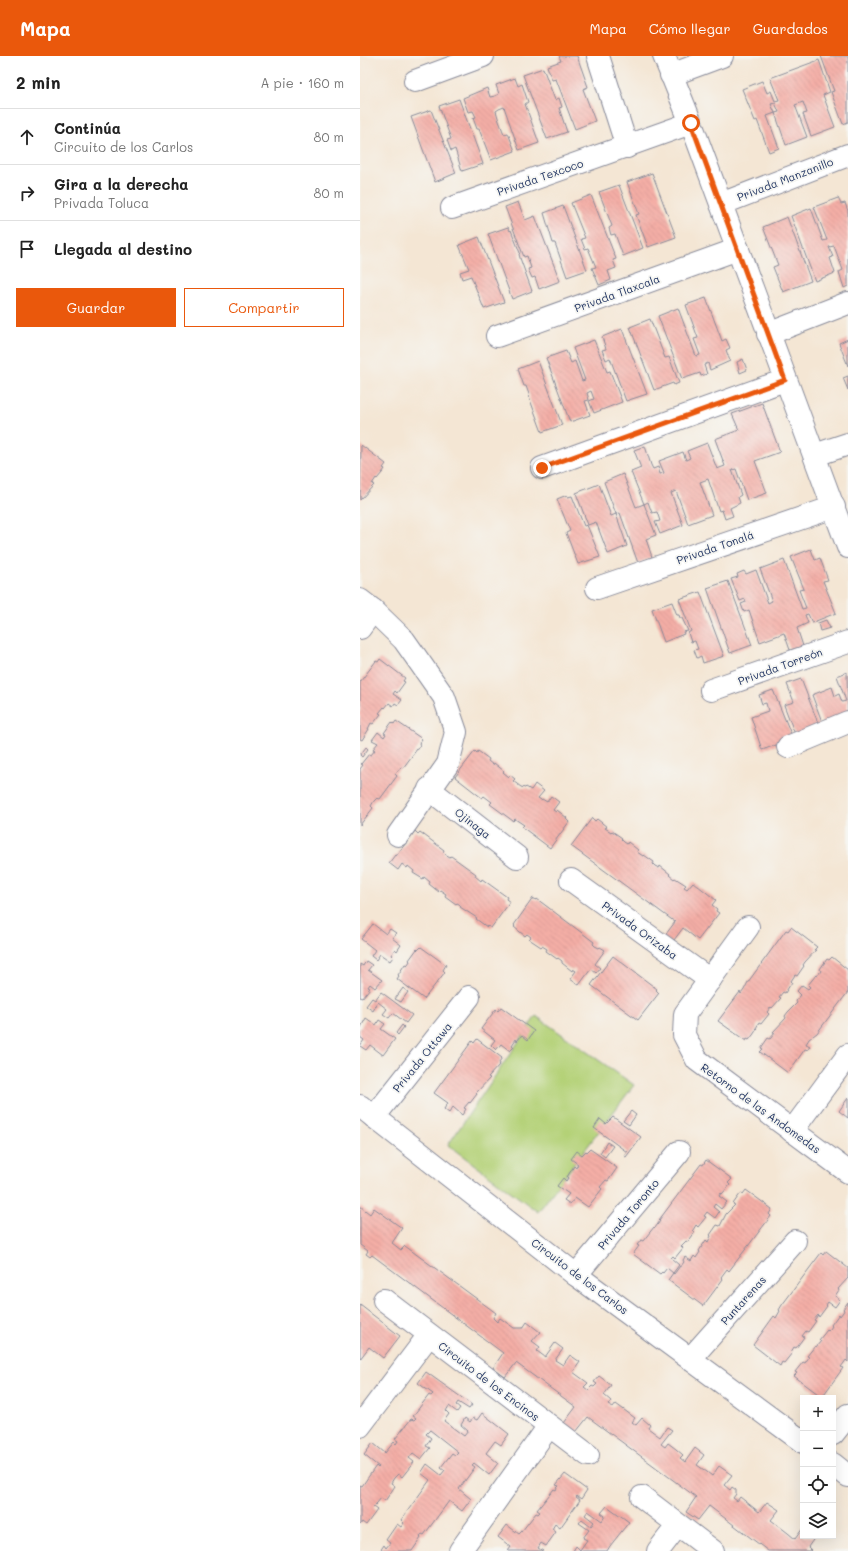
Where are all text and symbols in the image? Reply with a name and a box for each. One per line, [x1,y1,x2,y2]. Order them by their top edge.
text: Mapa [20,16,71,41]
text: Mapa [590,19,627,38]
text: Cómo llegar [649,19,731,38]
text: Guardados [753,19,828,38]
text: 2 min [16,71,61,93]
text: A pie · 160 m [261,74,344,91]
route start [682,114,700,132]
text: Continúa [54,118,121,138]
icon: ahead [16,126,38,148]
text: 80 m [314,128,344,145]
text: Circuito de los Carlos [54,138,193,155]
street label: Privada Manzanillo [735,154,836,204]
street label: Privada Texcoco [495,155,586,199]
text: Gira a la derecha [54,174,188,194]
icon: right [16,182,38,204]
text: 80 m [314,184,344,201]
text: Privada Toluca [54,194,149,211]
icon: arrive [16,238,38,260]
text: Llegada al destino [54,239,192,259]
street label: Privada Tlaxcala [572,271,662,315]
button: Guardar [16,288,176,327]
button: Compartir [184,288,344,327]
route end [533,459,551,477]
street label: Privada Tonalá [674,527,756,567]
street label: Privada Torreón [736,644,824,688]
street label: Ojinaga [452,804,494,842]
street label: Privada Orizaba [599,897,681,963]
street label: Privada Ottawa [389,1019,455,1095]
street label: Retorno de las Andomedas [698,1059,824,1157]
street label: Privada Toronto [594,1175,662,1252]
street label: Circuito de los Carlos [528,1235,632,1317]
street label: Puntarenas [717,1272,769,1328]
street label: Circuito de los Encinos [435,1338,543,1424]
map controls [800,1395,836,1539]
button: + [800,1395,836,1431]
button: − [800,1431,836,1467]
button: locate [800,1467,836,1503]
button: layers [800,1503,836,1539]

